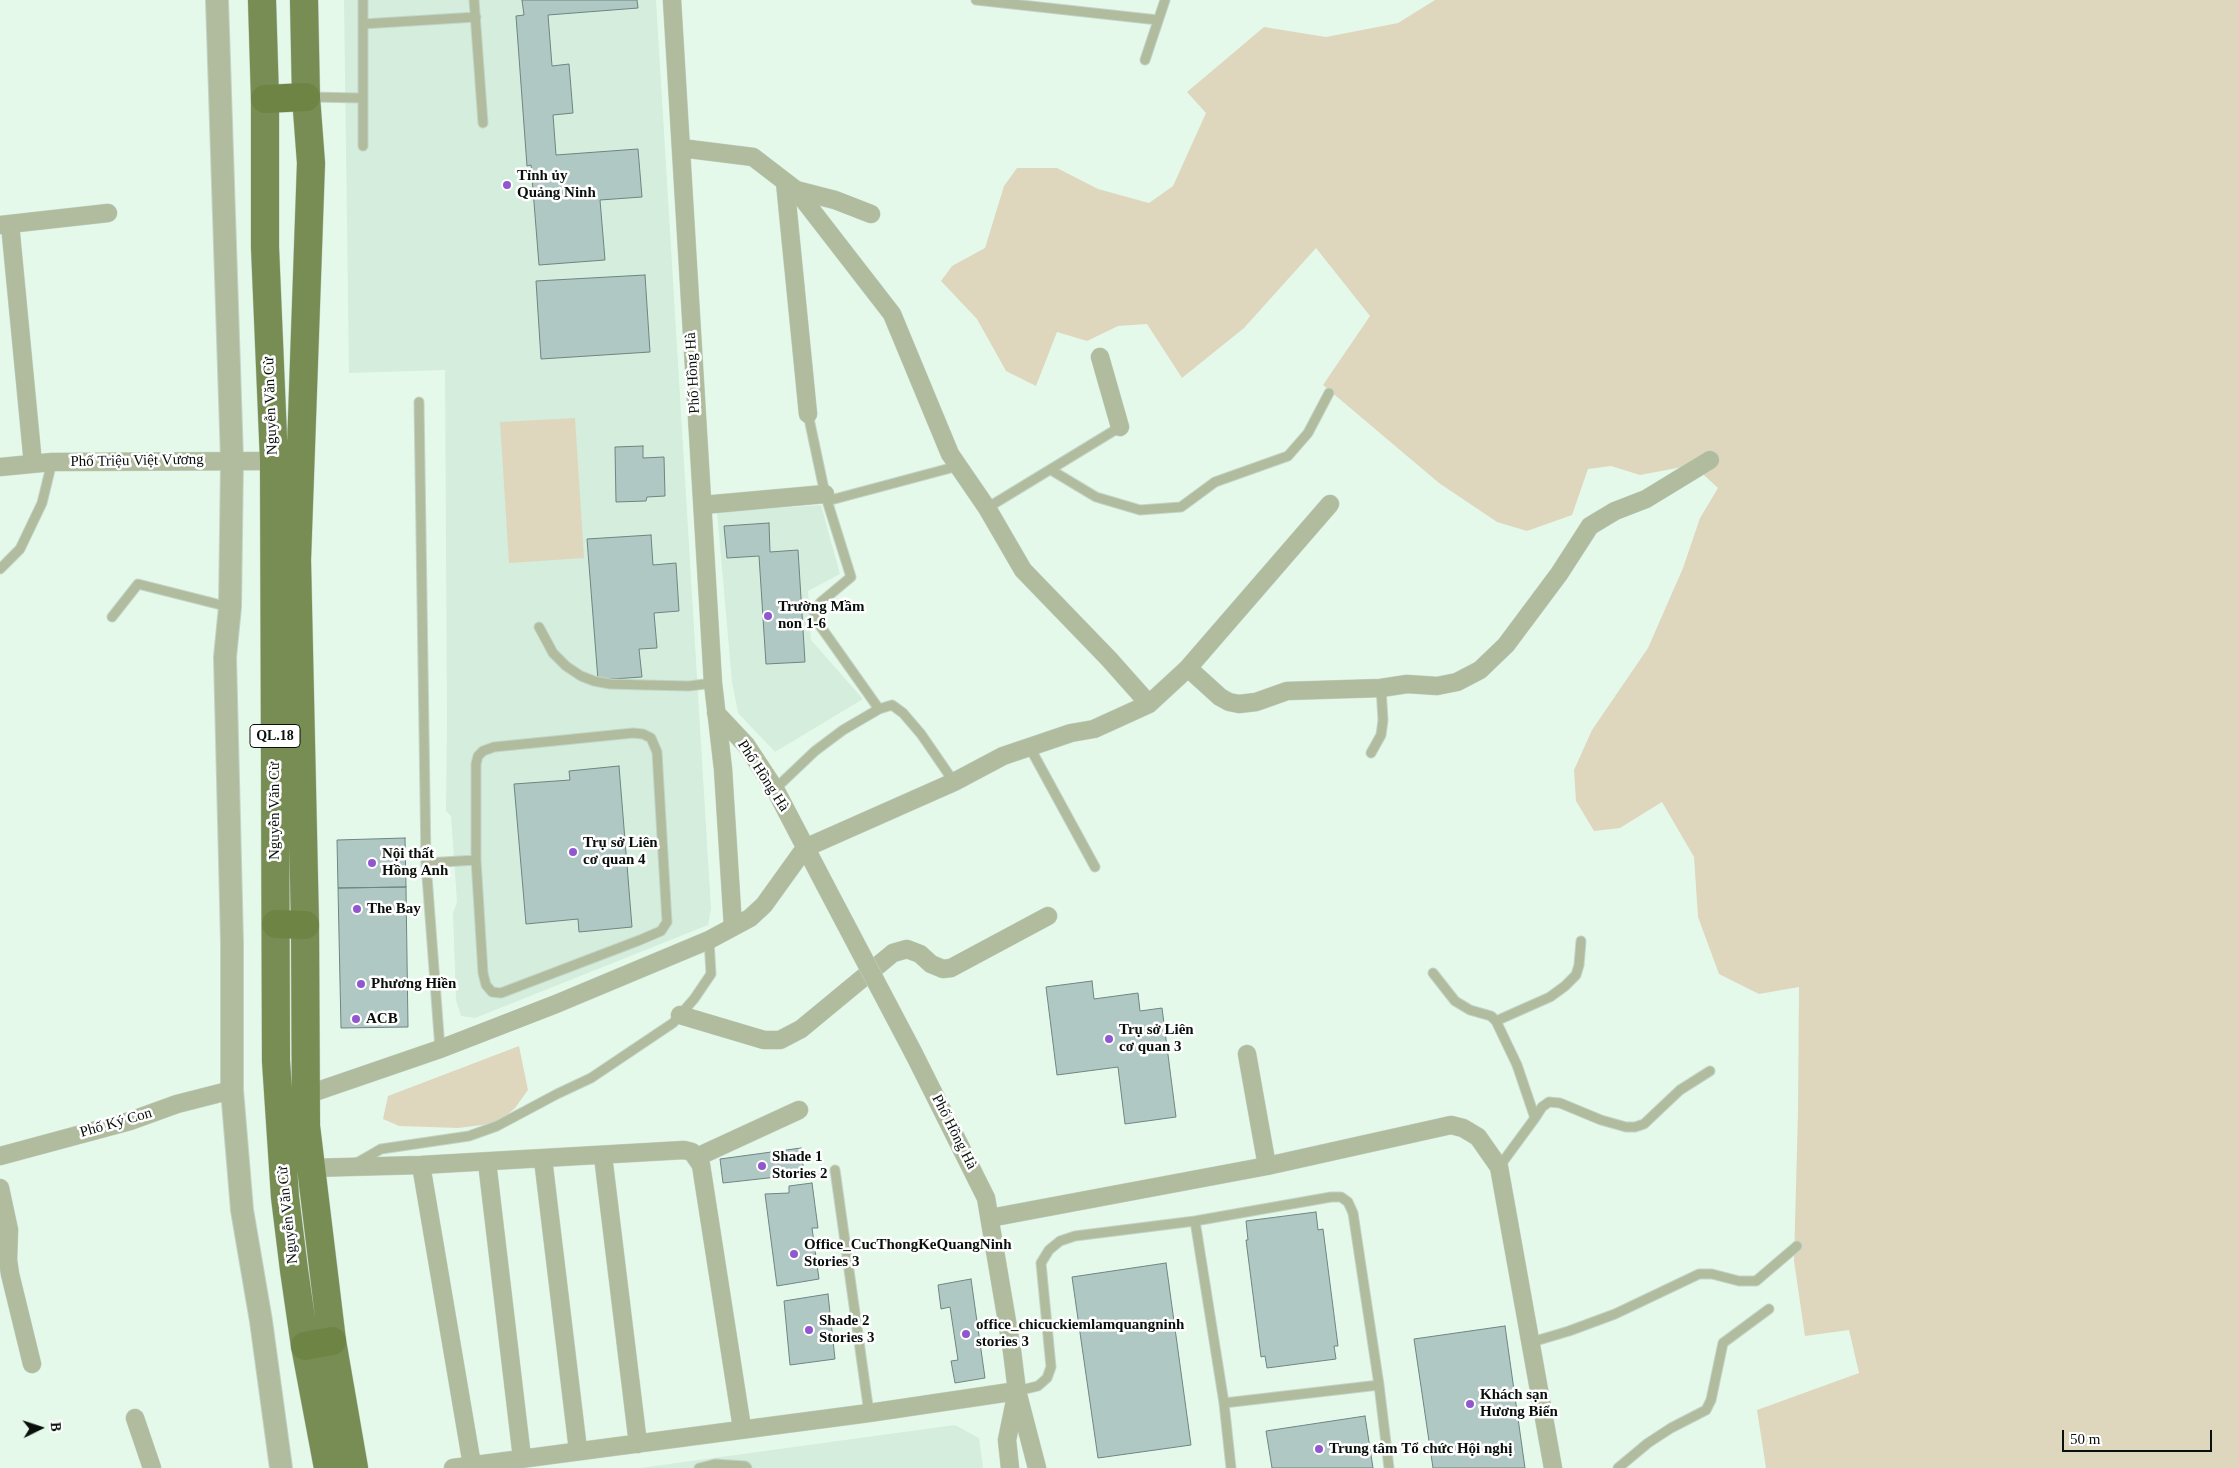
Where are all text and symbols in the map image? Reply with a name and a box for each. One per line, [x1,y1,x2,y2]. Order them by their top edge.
place label: Tỉnh ủy Quảng Ninh [517,167,596,202]
marker: Tỉnh ủy Quảng Ninh [501,179,513,191]
street label: Phố Hồng Hà [682,332,704,414]
street label: Nguyễn Văn Cừ [260,357,282,455]
street label: Phố Triệu Việt Vương [70,451,204,471]
place label: Trường Mầm non 1-6 [778,598,865,633]
marker: Trường Mầm non 1-6 [762,610,774,622]
road number: QL.18 [250,724,300,748]
street label: Phố Hồng Hà [733,737,793,815]
street label: Nguyễn Văn Cừ [266,762,284,860]
place label: Trụ sở Liên cơ quan 4 [583,834,658,869]
place label: Nội thất Hồng Anh [382,845,448,880]
marker: Trụ sở Liên cơ quan 4 [567,846,579,858]
marker: Nội thất Hồng Anh [366,857,378,869]
place label: The Bay [367,900,421,918]
marker: The Bay [351,903,363,915]
place label: Phương Hiền [371,975,456,993]
marker: Phương Hiền [355,978,367,990]
place label: ACB [366,1010,398,1028]
marker: ACB [350,1013,362,1025]
place label: Trụ sở Liên cơ quan 3 [1119,1021,1194,1056]
marker: Trụ sở Liên cơ quan 3 [1103,1033,1115,1045]
street label: Phố Hồng Hà [927,1092,981,1172]
street label: Phố Ký Con [78,1104,154,1142]
place label: Shade 1 Stories 2 [772,1148,827,1183]
marker: Shade 1 Stories 2 [756,1160,768,1172]
street label: Nguyễn Văn Cừ [274,1165,302,1265]
place label: Office_CucThongKeQuangNinh Stories 3 [804,1236,1012,1271]
marker: Office_CucThongKeQuangNinh Stories 3 [788,1248,800,1260]
place label: Shade 2 Stories 3 [819,1312,874,1347]
place label: office_chicuckiemlamquangninh stories 3 [976,1316,1184,1351]
marker: Shade 2 Stories 3 [803,1324,815,1336]
marker: office_chicuckiemlamquangninh stories 3 [960,1328,972,1340]
place label: Khách sạn Hương Biển [1480,1386,1558,1421]
marker: Khách sạn Hương Biển [1464,1398,1476,1410]
north arrow [15,1403,65,1453]
scale bar [2064,1420,2214,1452]
text: B [48,1422,63,1432]
text: 50 m [2070,1431,2100,1447]
place label: Trung tâm Tổ chức Hội nghị [1329,1440,1512,1458]
marker: Trung tâm Tổ chức Hội nghị [1313,1443,1325,1455]

